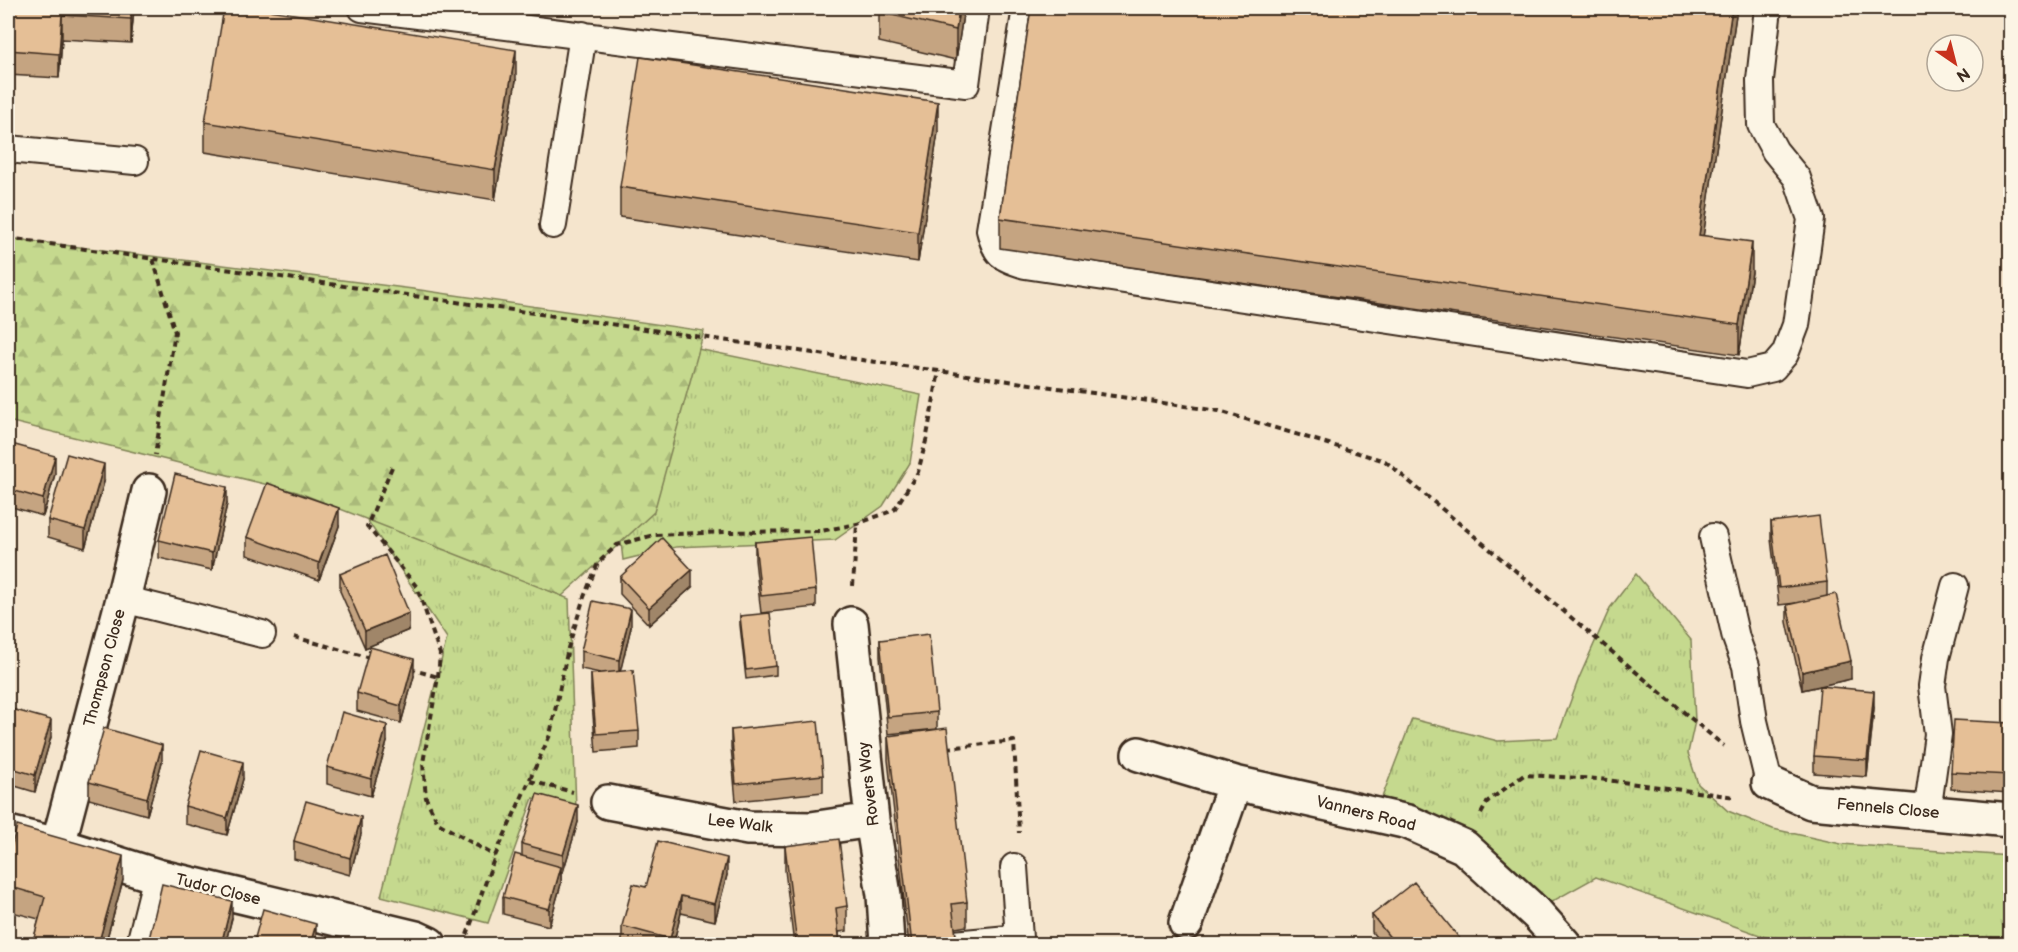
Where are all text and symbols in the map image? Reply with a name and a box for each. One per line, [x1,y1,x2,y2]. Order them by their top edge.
north arrow [1925,33,1985,93]
text: N [1952,63,1973,85]
street label: Thompson Close [80,606,130,729]
street label: Rovers Way [854,740,884,827]
street label: Vanners Road [1314,792,1418,836]
street label: Fennels Close [1836,795,1941,823]
street label: Lee Walk [706,811,774,837]
street label: Tudor Close [173,870,263,910]

